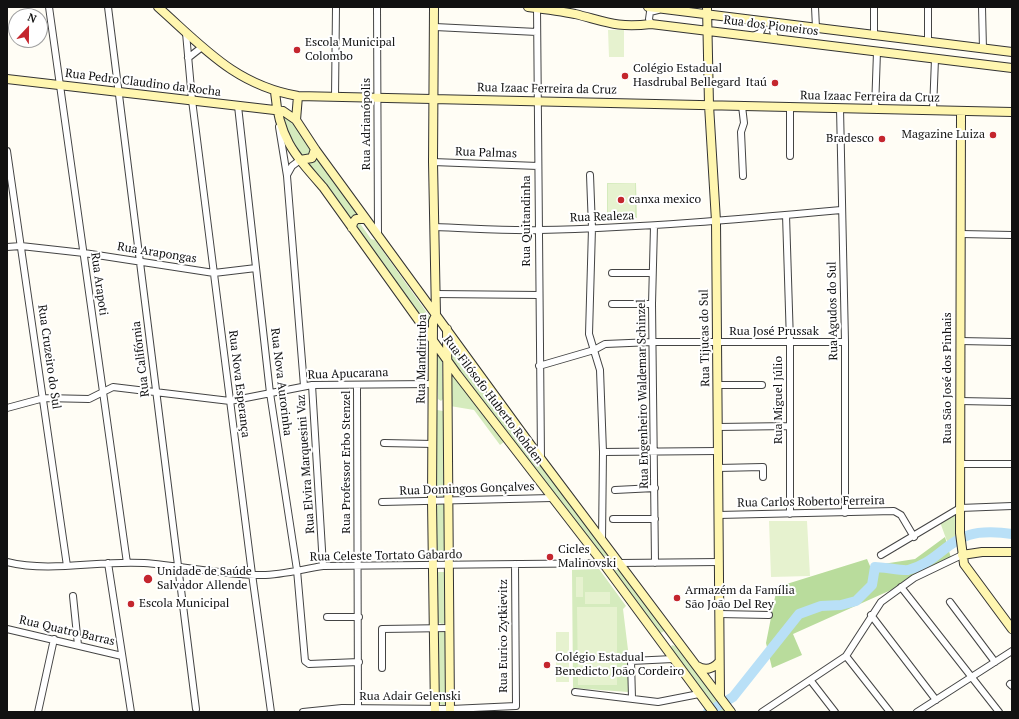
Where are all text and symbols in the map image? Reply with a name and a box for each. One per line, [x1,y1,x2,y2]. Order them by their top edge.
north arrow [8,8,48,48]
text: N [26,10,39,26]
street label: Rua dos Pioneiros [723,13,819,39]
place label: Escola Municipal Colombo [305,36,395,64]
marker: Escola Municipal Colombo [292,45,302,55]
place label: Colégio Estadual Hasdrubal Bellegard [633,62,741,90]
street label: Rua Pedro Claudino da Rocha [64,66,222,100]
marker: Colégio Estadual Hasdrubal Bellegard [620,71,630,81]
place label: Itaú [745,76,767,90]
street label: Rua Adrianópolis [360,78,374,170]
marker: Itaú [770,78,780,88]
street label: Rua Izaac Ferreira da Cruz [477,81,617,97]
street label: Rua Izaac Ferreira da Cruz [800,89,940,105]
place label: Magazine Luiza [902,128,985,142]
marker: Magazine Luiza [988,130,998,140]
place label: Bradesco [826,132,874,146]
marker: Bradesco [877,134,887,144]
street label: Rua Palmas [455,145,517,161]
street label: Rua Quitandinha [520,175,534,267]
place label: canxa mexico [629,193,701,207]
marker: canxa mexico [616,195,626,205]
street label: Rua Realeza [570,209,634,225]
street label: Rua Arapongas [116,240,198,266]
street label: Rua Arapoti [87,251,111,317]
street label: Rua Agudos do Sul [825,261,841,361]
street label: Rua Tijucas do Sul [697,289,713,387]
street label: Rua Engenheiro Waldemar Schinzel [634,299,652,489]
street label: Rua Cruzeiro do Sul [35,304,63,410]
street label: Rua São José dos Pinhais [941,312,955,444]
street label: Rua Mandirituba [414,314,430,404]
street label: Rua Califórnia [129,320,153,398]
street label: Rua José Prussak [729,325,819,339]
street label: Rua Nova Aurorinha [267,327,295,437]
street label: Rua Nova Esperança [225,329,253,439]
street label: Rua Filósofo Huberto Rohden [440,333,546,467]
street label: Rua Miguel Júlio [772,356,786,444]
street label: Rua Apucarana [307,365,389,383]
street label: Rua Professor Erbo Stenzel [340,390,354,534]
street label: Rua Elvira Marquesini Vaz [294,394,318,534]
street label: Rua Domingos Gonçalves [399,479,535,499]
street label: Rua Carlos Roberto Ferreira [737,494,885,510]
place label: Cicles Malinovski [558,543,616,571]
street label: Rua Celeste Tortato Gabardo [310,547,462,565]
marker: Cicles Malinovski [545,552,555,562]
place label: Unidade de Saúde Salvador Allende [157,565,252,593]
marker: Unidade de Saúde Salvador Allende [142,573,154,585]
street label: Rua Eurico Zytkievitz [497,579,511,693]
place label: Armazém da Família São João Del Rey [685,584,795,612]
marker: Armazém da Família São João Del Rey [672,593,682,603]
place label: Escola Municipal [139,597,229,611]
marker: Escola Municipal [126,599,136,609]
street label: Rua Quatro Barras [18,613,116,649]
place label: Colégio Estadual Benedicto João Cordeiro [555,651,684,679]
marker: Colégio Estadual Benedicto João Cordeiro [542,660,552,670]
street label: Rua Adair Gelenski [359,690,461,704]

